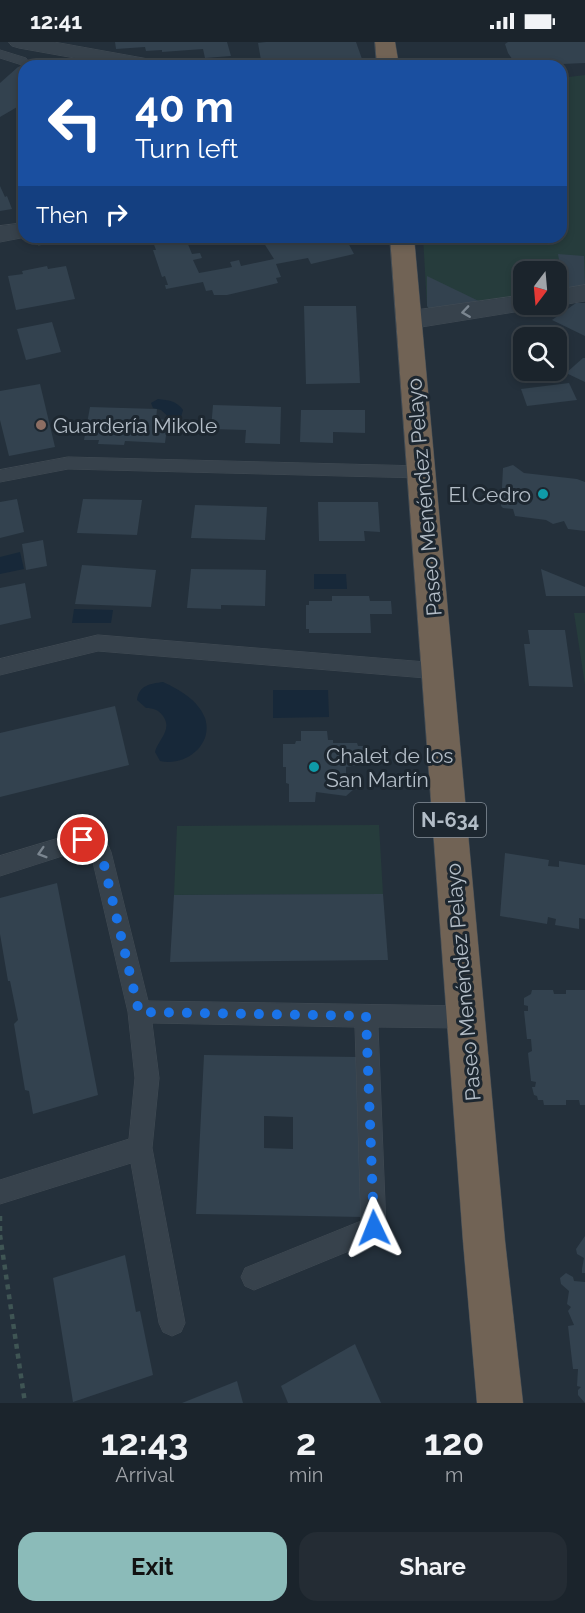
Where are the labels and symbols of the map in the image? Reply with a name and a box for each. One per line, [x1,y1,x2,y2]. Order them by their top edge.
north arrow [513,261,567,315]
one-way arrow [462,305,471,317]
street label: Paseo Menéndez Pelayo [401,377,447,617]
place label: Guardería Mikole [53,413,217,438]
marker: Guardería Mikole [34,418,48,432]
place label: El Cedro [448,482,531,507]
marker: El Cedro [536,487,550,501]
place label: Chalet de los San Martín [326,743,454,792]
marker: Chalet de los San Martín [307,760,321,774]
road number: N-634 [414,803,486,837]
pin [57,814,108,865]
one-way arrow [37,845,48,858]
street label: Paseo Menéndez Pelayo [440,862,486,1102]
position arrow [342,1196,406,1260]

